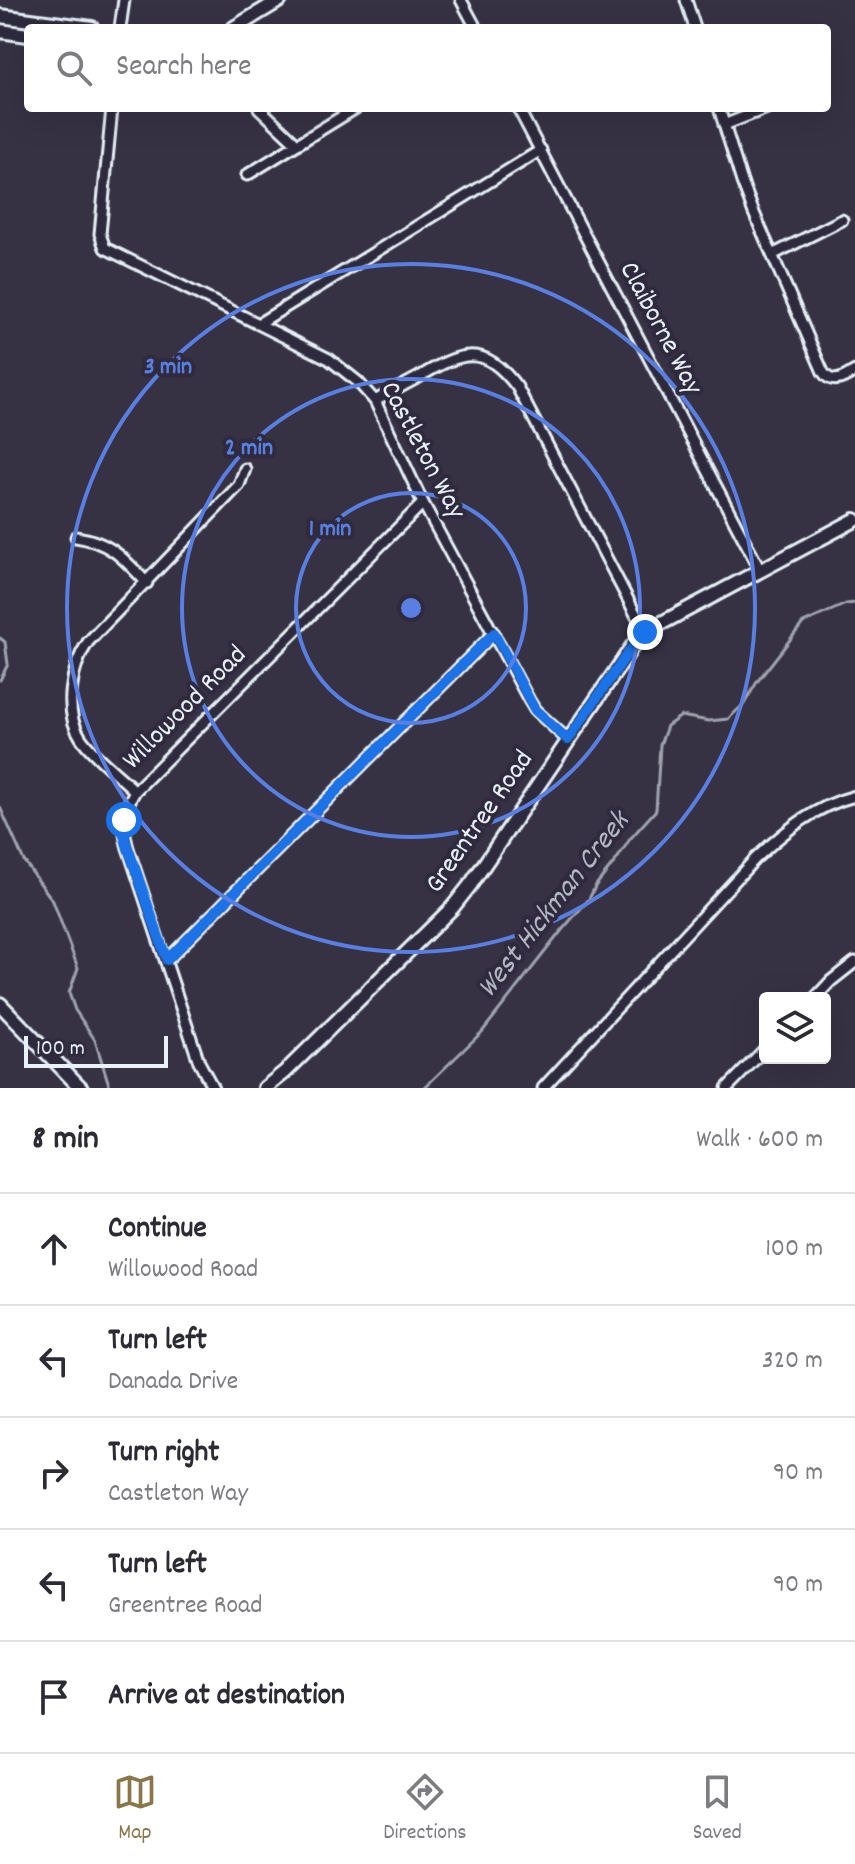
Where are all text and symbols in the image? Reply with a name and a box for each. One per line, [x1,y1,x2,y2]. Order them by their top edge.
search box [24,24,831,112]
icon: search [52,46,96,90]
text: Search here [116,47,252,90]
street label: Claiborne Way [607,255,711,403]
text: 3 min [144,351,192,385]
street label: Castleton Way [368,375,474,528]
text: 2 min [225,432,273,466]
text: 1 min [309,513,351,547]
centre of rings [397,594,425,622]
route end [627,614,663,650]
street label: Willowood Road [115,638,257,780]
street label: Greentree Road [417,743,545,903]
water label: West Hickman Creek [468,801,643,1008]
route start [106,802,142,838]
map controls [759,992,831,1064]
button: layers [759,992,831,1064]
scale bar [24,1032,168,1068]
text: 100 m [36,1034,85,1065]
text: 8 min [32,1116,99,1165]
text: Walk · 600 m [696,1122,823,1159]
text: Continue [108,1209,207,1252]
icon: ahead [32,1227,76,1271]
text: 100 m [765,1231,823,1268]
text: Willowood Road [108,1252,258,1289]
text: Turn left [108,1321,207,1364]
icon: left [32,1339,76,1383]
text: 320 m [762,1343,823,1380]
text: Danada Drive [108,1364,238,1401]
text: Turn right [108,1433,219,1476]
icon: right [32,1451,76,1495]
text: 90 m [773,1455,823,1492]
text: Castleton Way [108,1476,248,1513]
text: Turn left [108,1545,207,1588]
icon: left [32,1563,76,1607]
text: 90 m [773,1567,823,1604]
text: Greentree Road [108,1588,262,1625]
icon: arrive [32,1675,76,1719]
text: Arrive at destination [108,1676,345,1719]
tab: Map [113,1770,157,1849]
tab: Directions [383,1770,467,1849]
tab: Saved [693,1770,742,1849]

